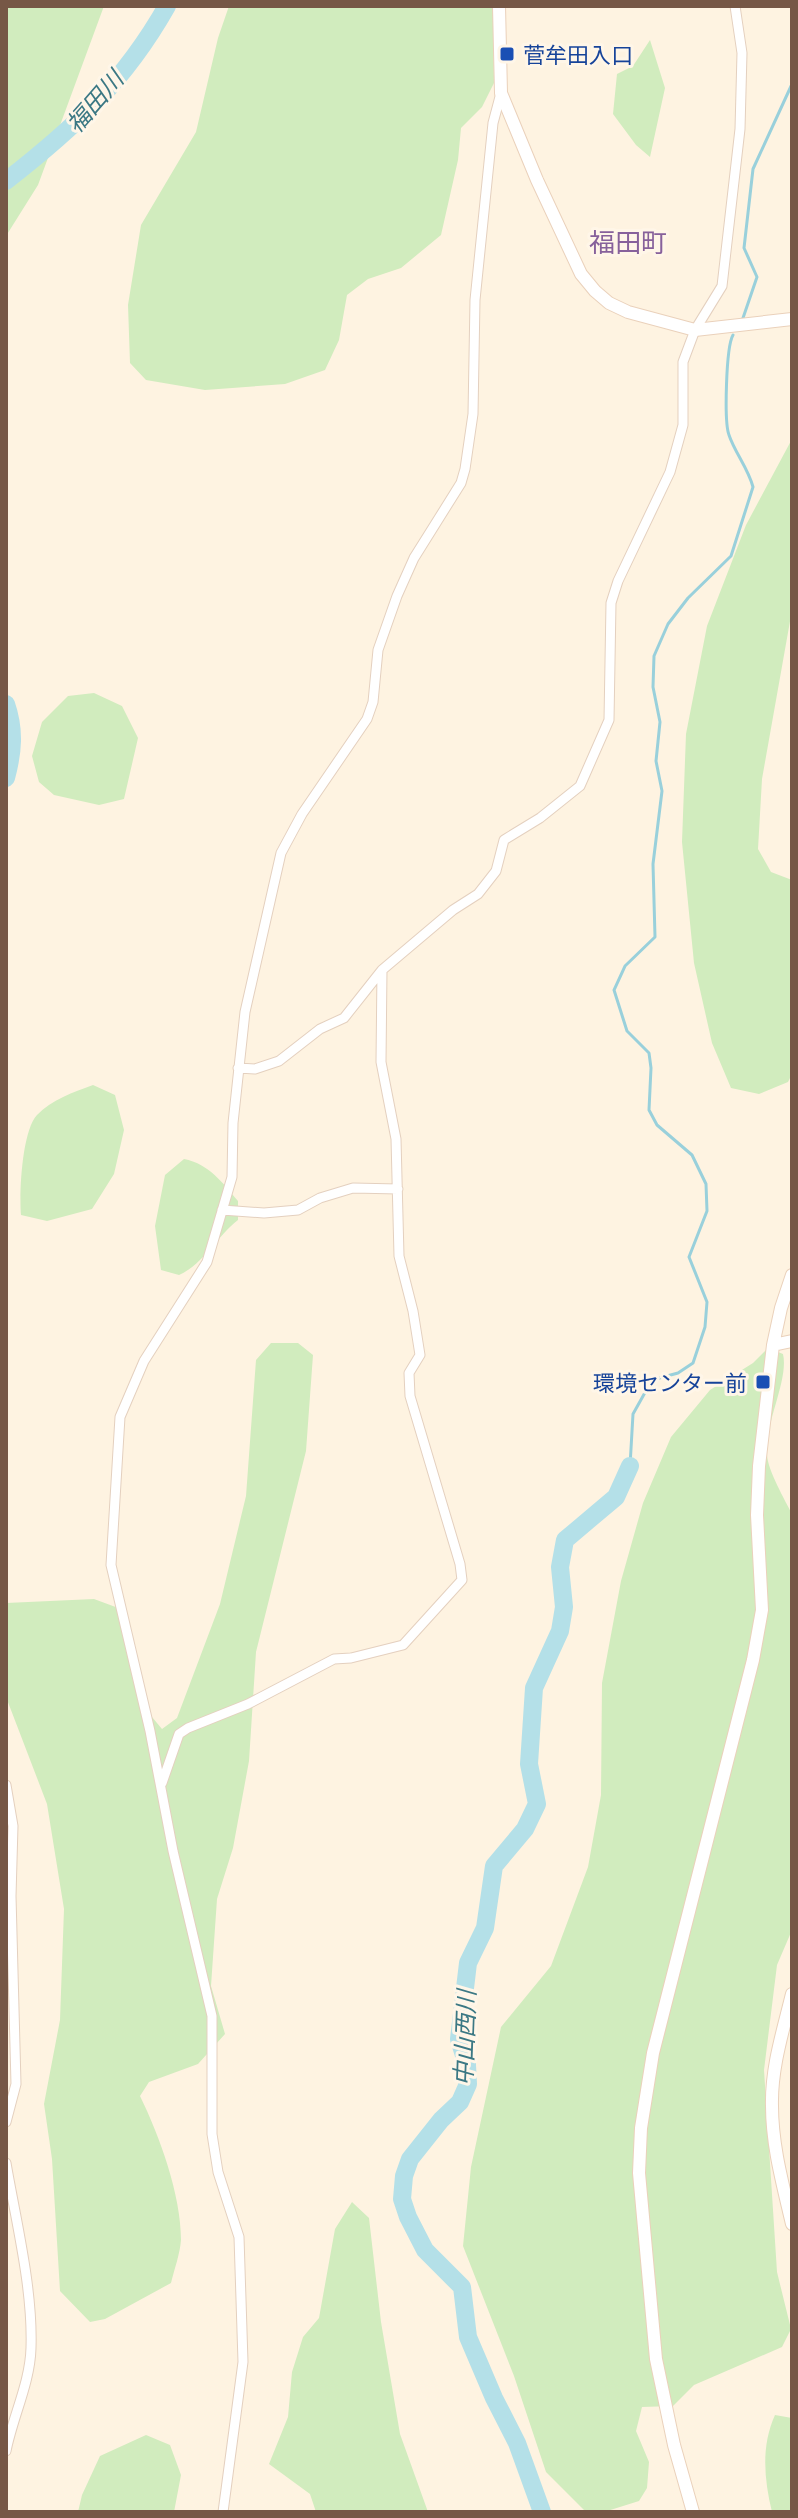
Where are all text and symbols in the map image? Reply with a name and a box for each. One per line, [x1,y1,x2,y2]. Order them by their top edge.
place label: 菅牟田入口 [523,41,633,68]
marker: 菅牟田入口 [498,45,516,63]
water label: 福田川 [59,62,131,138]
district label: 福田町 [589,226,667,257]
place label: 環境センター前 [593,1369,747,1396]
marker: 環境センター前 [754,1373,772,1391]
water label: 中山西川 [448,1987,480,2086]

